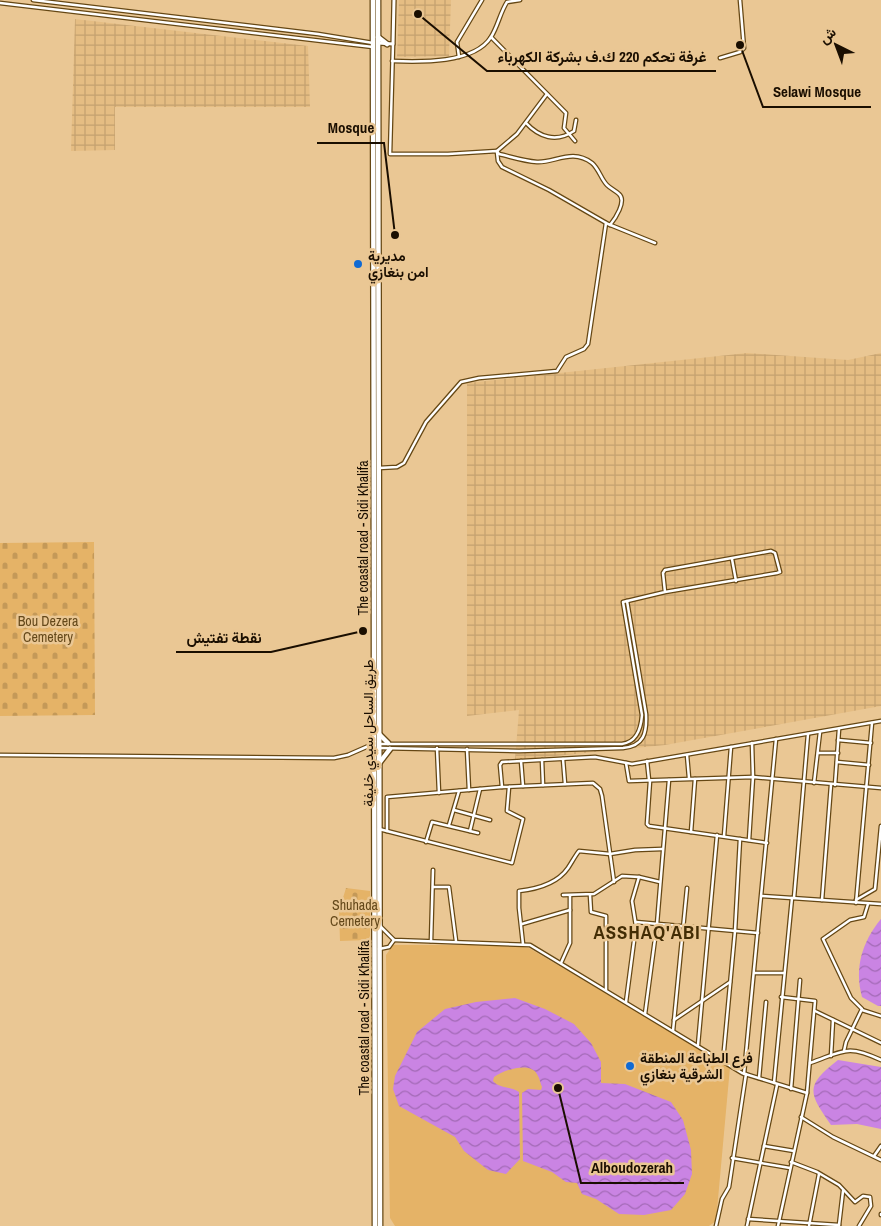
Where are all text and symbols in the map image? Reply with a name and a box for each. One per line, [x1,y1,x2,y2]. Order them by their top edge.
north arrow [811,20,861,70]
text: ش [815,23,840,48]
callout: غرفة تحكم 220 ك.ف بشركة الكهرباء [487,41,716,71]
text: غرفة تحكم 220 ك.ف بشركة الكهرباء [498,46,706,67]
callout: Selawi Mosque [763,77,871,107]
text: Selawi Mosque [773,81,861,102]
callout: Mosque [317,113,384,143]
text: Mosque [328,117,374,138]
place label: مديرية امن بنغازي [368,247,429,284]
marker: مديرية امن بنغازي [352,258,364,270]
street label: The coastal road - Sidi Khalifa [354,460,372,616]
park label: Bou Dezera Cemetery [18,612,79,646]
callout: نقطة تفتيش [176,622,271,652]
text: نقطة تفتيش [186,627,262,648]
street label: طريق الساحل سيدي خليفة [359,659,380,807]
park label: Shuhada Cemetery [330,896,380,930]
district label: ASSHAQ'ABI [593,919,701,945]
street label: The coastal road - Sidi Khalifa [355,940,373,1096]
place label: فرع الطباعة المنطقة الشرقية بنغازي [640,1049,753,1086]
marker: فرع الطباعة المنطقة الشرقية بنغازي [624,1060,636,1072]
callout: Alboudozerah [581,1153,684,1183]
text: Alboudozerah [591,1157,673,1178]

